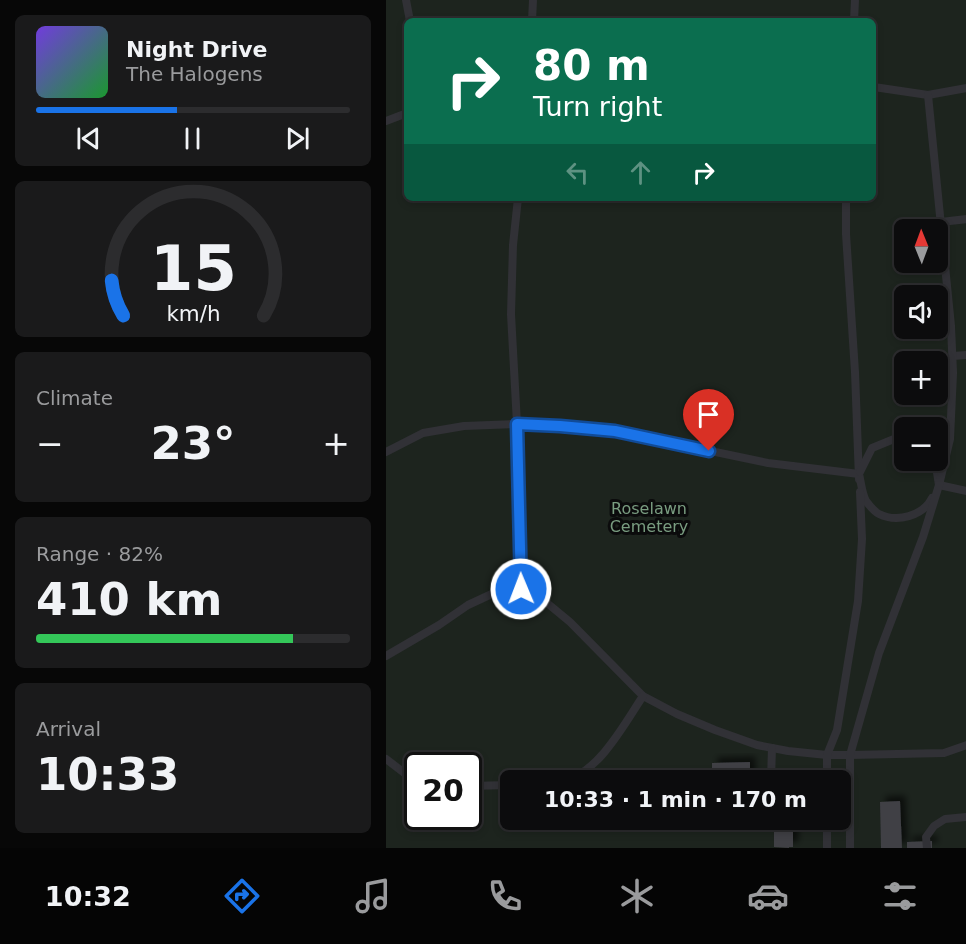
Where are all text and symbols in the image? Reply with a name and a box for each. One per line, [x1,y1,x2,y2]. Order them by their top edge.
text: Night Drive [126,37,267,62]
text: 80 m [533,41,650,90]
icon: right [434,42,512,120]
text: The Halogens [126,62,263,86]
text: Turn right [533,91,662,122]
icon: previous [72,122,105,155]
icon: pause [176,122,209,155]
icon: next [281,122,314,155]
icon: left [561,156,594,189]
icon: ahead [624,156,657,189]
icon: right [687,156,720,189]
north arrow [894,219,948,273]
map controls [894,219,948,471]
text: 15 [150,232,236,305]
button: sound [894,285,948,339]
text: km/h [166,301,220,326]
button: + [894,351,948,405]
text: Climate [36,386,113,410]
pin [683,389,734,451]
icon: arrive [692,398,725,431]
text: 23° [150,417,236,470]
button: − [894,417,948,471]
text: − [36,424,64,463]
text: + [322,424,350,463]
park label: Roselawn Cemetery [610,499,688,536]
text: Range · 82% [36,542,163,566]
position arrow [489,557,553,621]
text: 410 km [36,573,222,626]
text: Arrival [36,717,101,741]
text: 10:33 [36,748,179,801]
speed limit sign: 20 [404,752,482,830]
text: 10:33 · 1 min · 170 m [544,787,807,812]
icon: directions [221,875,263,917]
icon: music [352,875,394,917]
icon: phone [484,875,526,917]
icon: climate [616,875,658,917]
icon: car [747,875,789,917]
icon: filters [879,875,921,917]
text: 10:32 [45,881,131,912]

